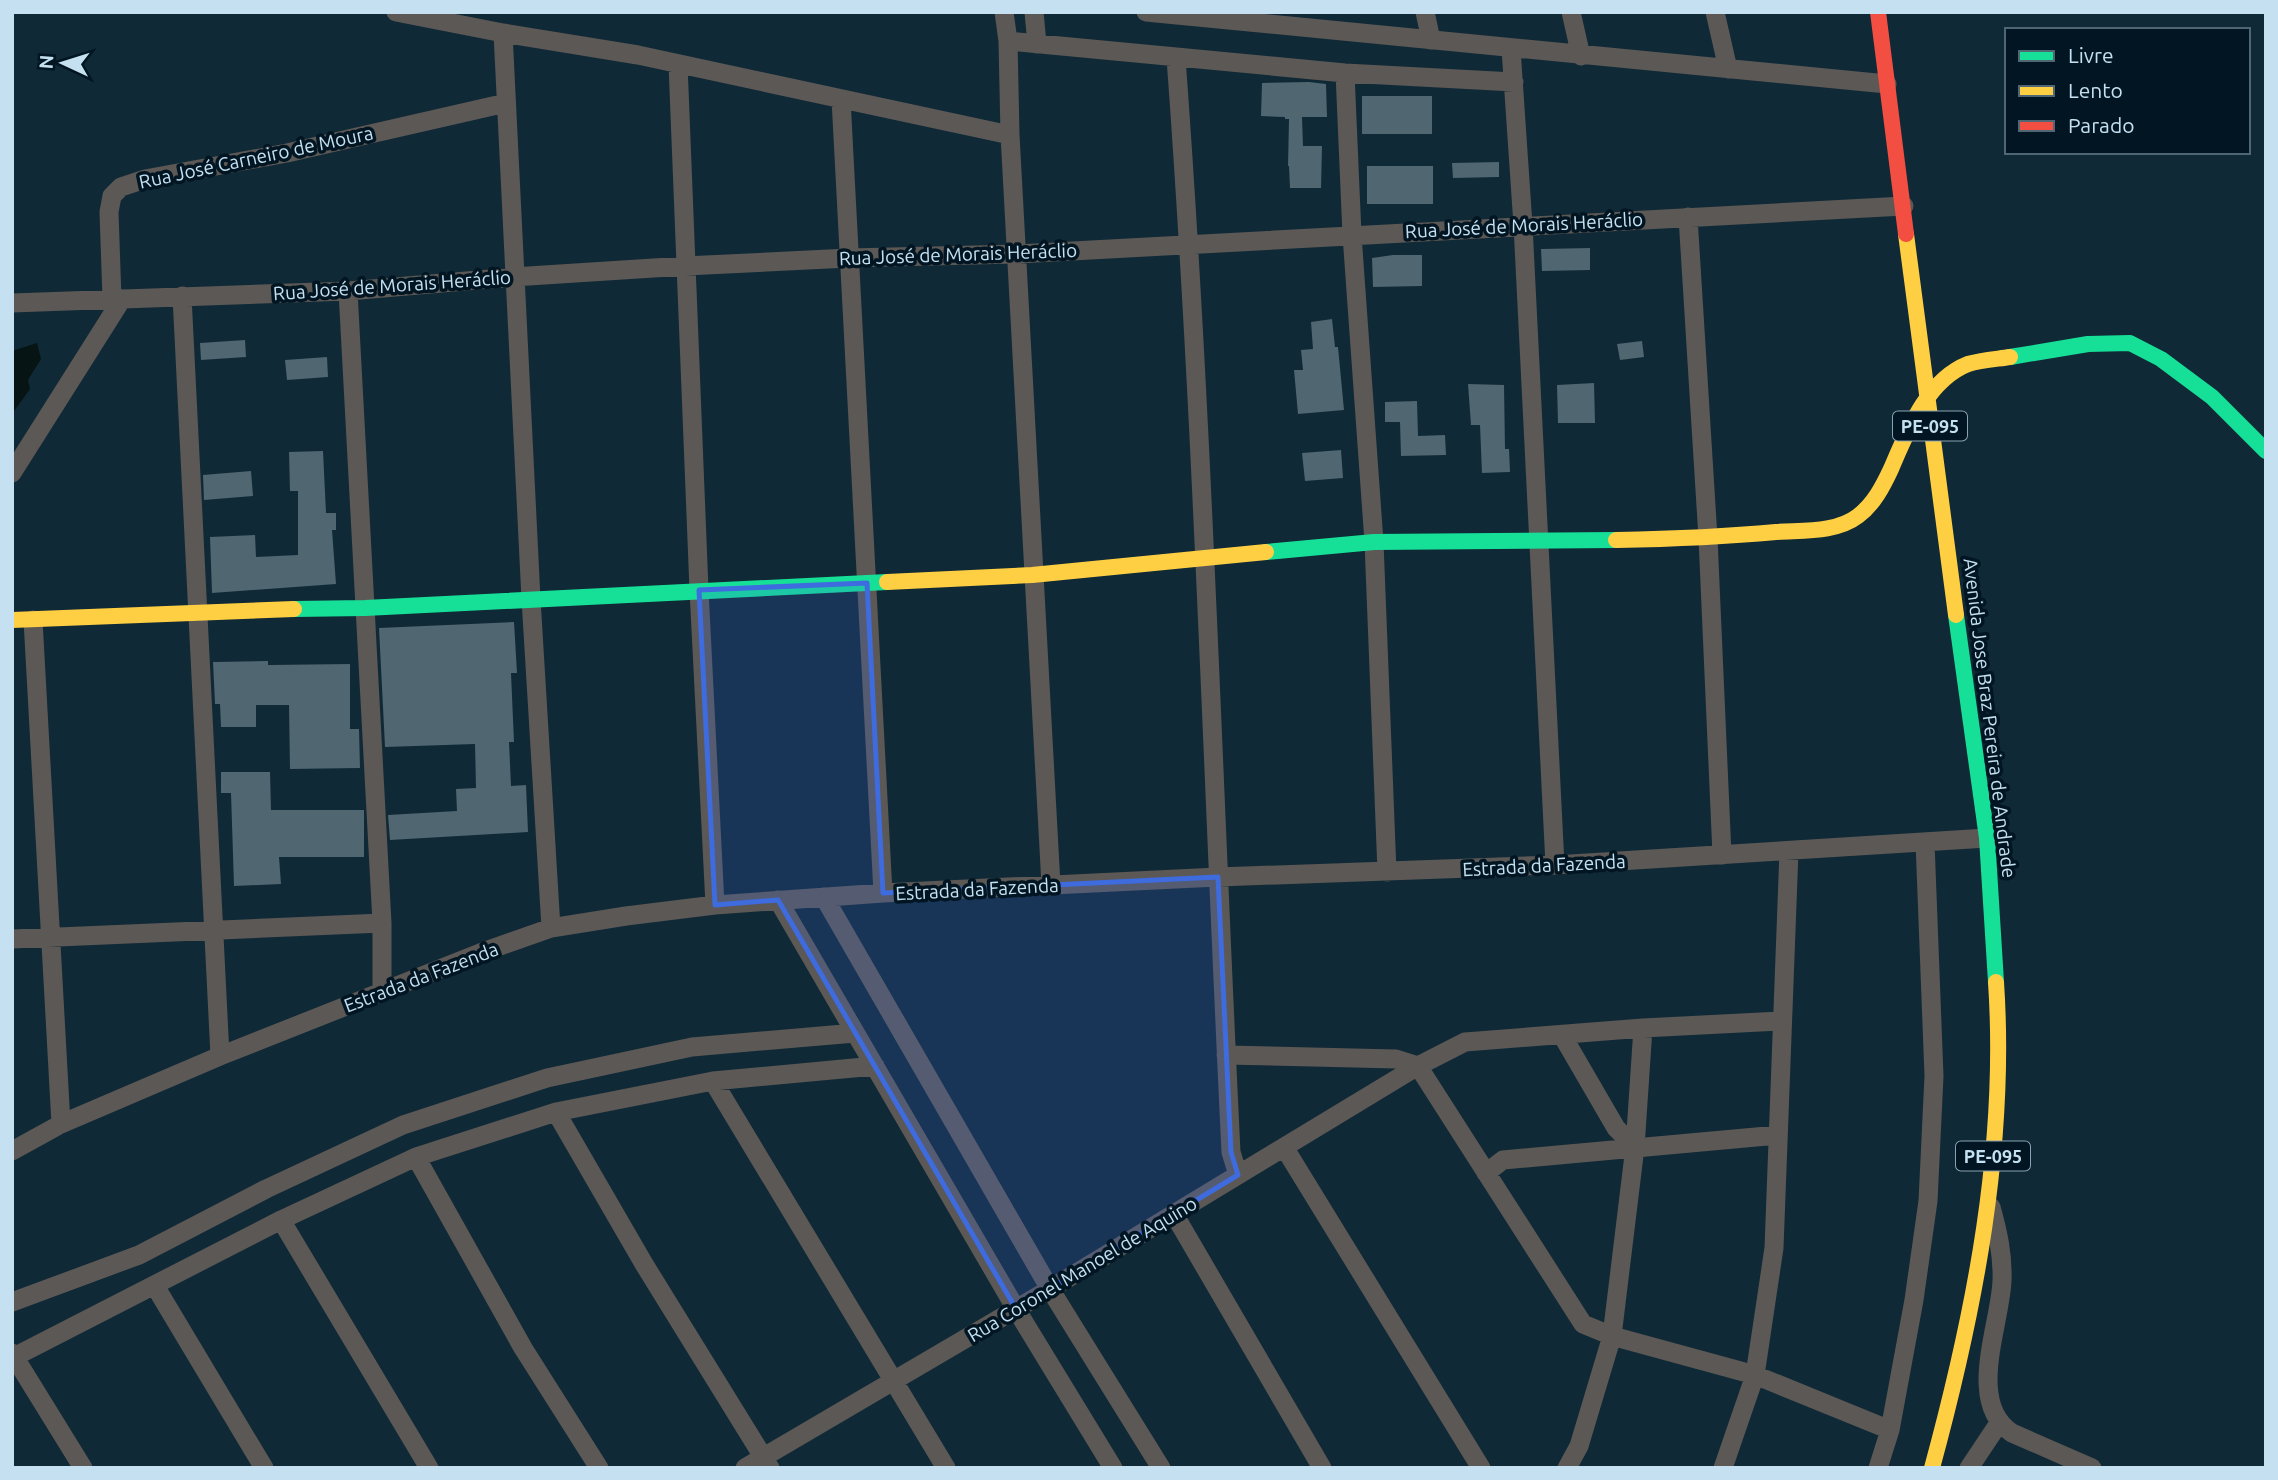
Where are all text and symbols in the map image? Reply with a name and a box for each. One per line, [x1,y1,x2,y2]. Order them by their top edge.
north arrow [28,28,98,98]
legend [2005,28,2250,154]
text: Livre [2068,43,2114,67]
text: N [35,54,58,70]
text: Lento [2068,78,2123,102]
text: Parado [2068,113,2134,137]
street label: Rua José Carneiro de Moura [137,121,375,193]
street label: Rua José de Morais Heráclio [1404,208,1644,242]
street label: Rua José de Morais Heráclio [839,239,1077,269]
street label: Rua José de Morais Heráclio [272,266,512,304]
road number: PE-095 [1893,412,1967,440]
street label: Avenida Jose Braz Pereira de Andrade [1959,557,2021,879]
street label: Estrada da Fazenda [1462,850,1626,880]
street label: Estrada da Fazenda [895,874,1059,904]
street label: Estrada da Fazenda [341,937,501,1017]
road number: PE-095 [1956,1142,2030,1170]
street label: Rua Coronel Manoel de Aquino [963,1192,1201,1346]

